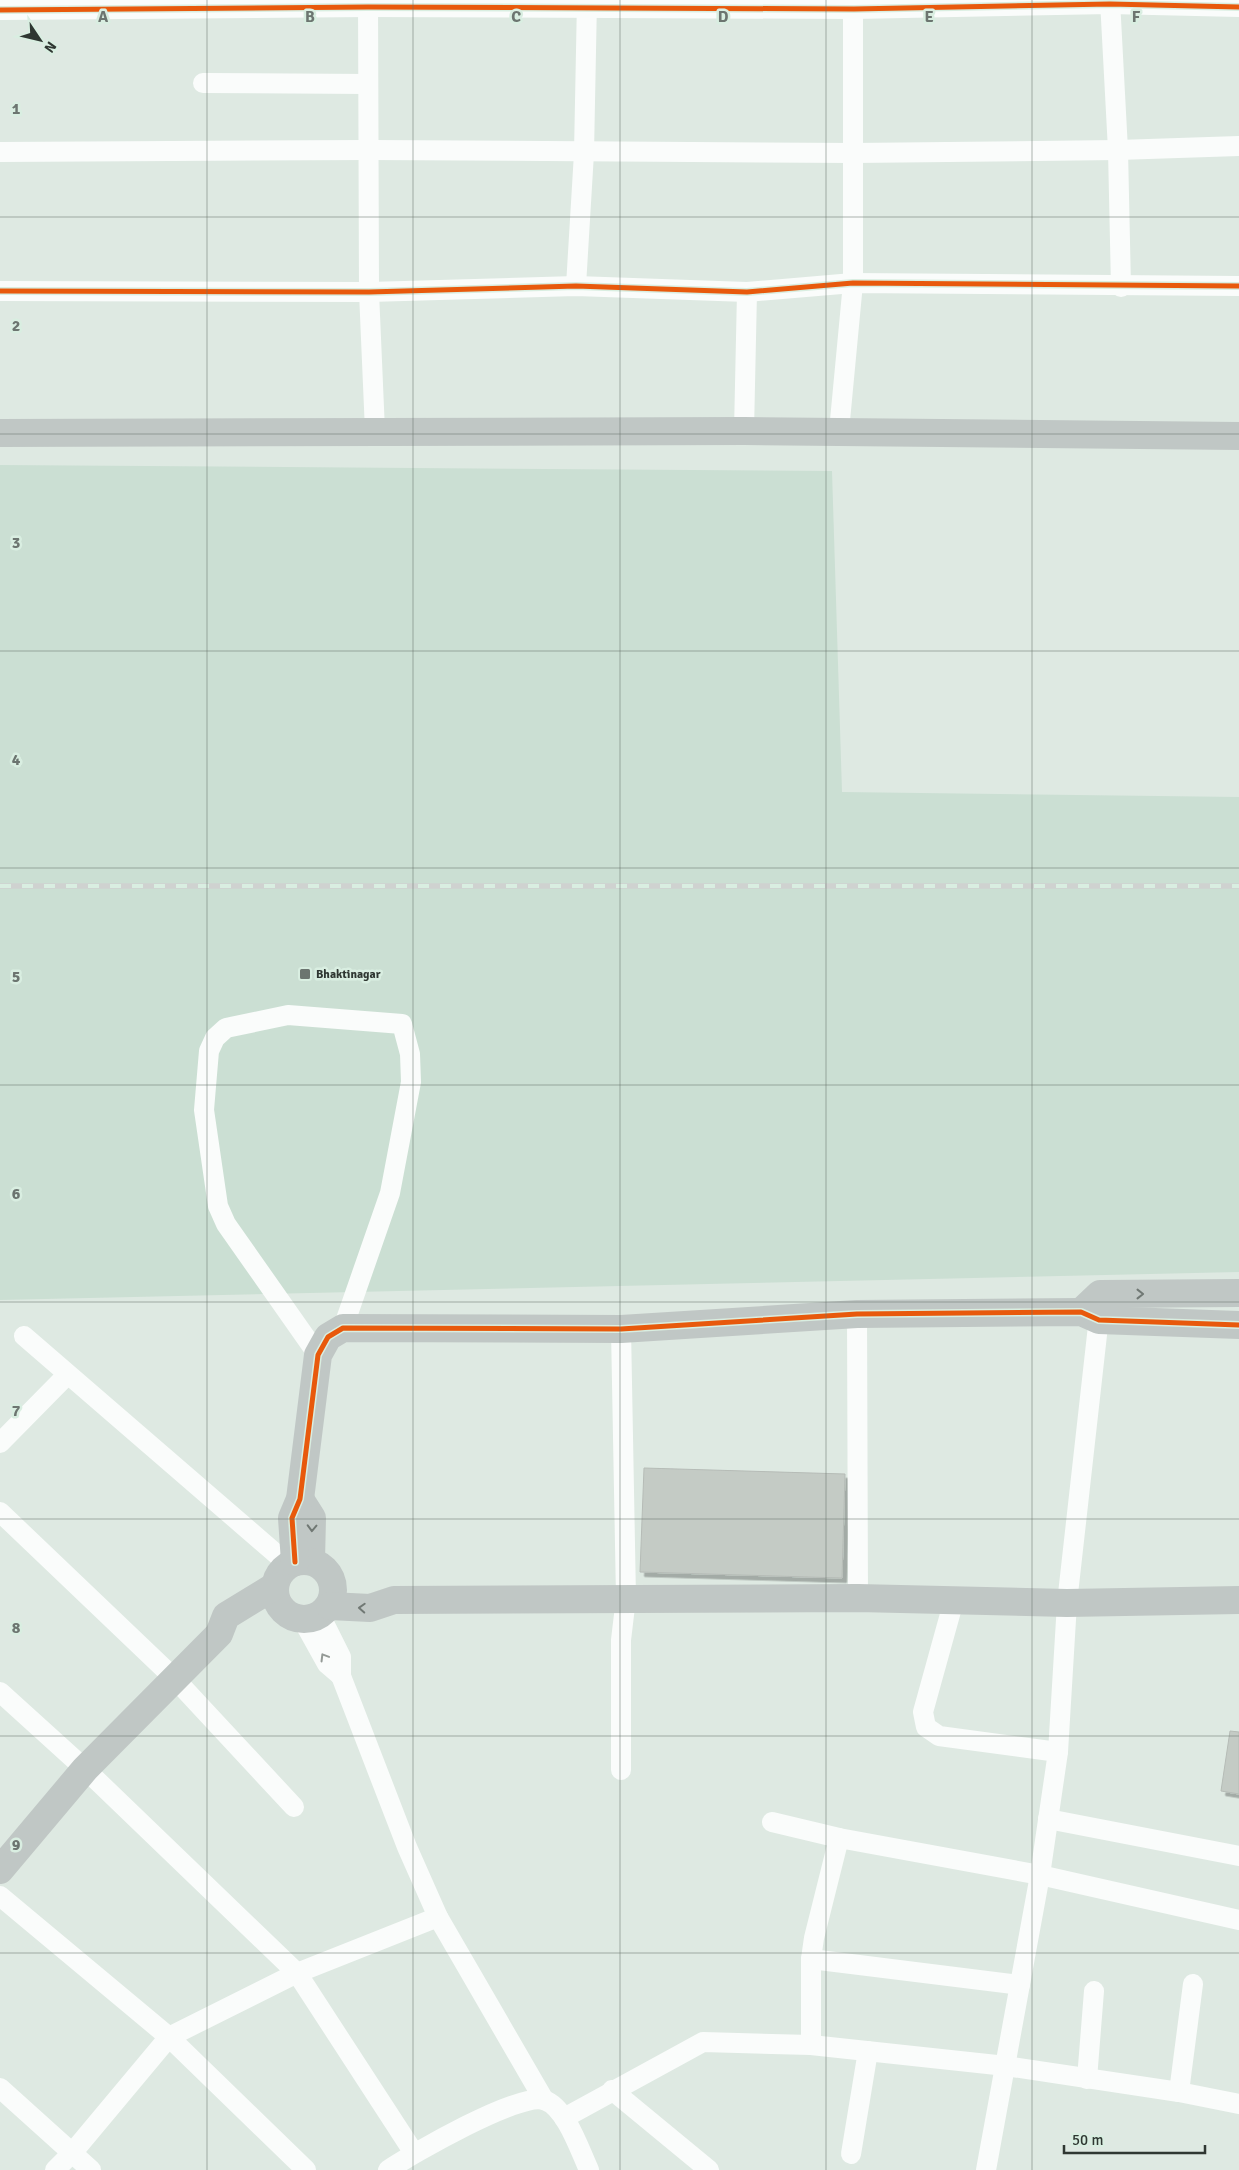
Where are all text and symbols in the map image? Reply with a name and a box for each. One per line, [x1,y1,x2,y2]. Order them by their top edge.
text: A [98,7,109,27]
text: B [305,7,315,27]
text: C [511,7,521,27]
text: D [718,7,729,27]
text: E [924,7,934,27]
text: F [1132,7,1141,27]
north arrow [15,15,65,65]
text: N [40,38,60,56]
text: 1 [12,99,21,119]
text: 2 [12,316,20,336]
text: 3 [12,533,20,553]
text: 4 [12,750,21,770]
text: 5 [12,967,20,987]
marker: Bhaktinagar [298,967,312,981]
place label: Bhaktinagar [316,967,381,982]
text: 6 [12,1184,21,1204]
one-way arrow [1136,1289,1144,1299]
text: 7 [12,1401,21,1421]
one-way arrow [307,1525,317,1533]
one-way arrow [358,1602,366,1613]
text: 8 [12,1618,21,1638]
one-way arrow [321,1654,330,1663]
text: 9 [12,1835,21,1855]
scale bar [1064,2122,1205,2154]
text: 50 m [1072,2131,1103,2149]

